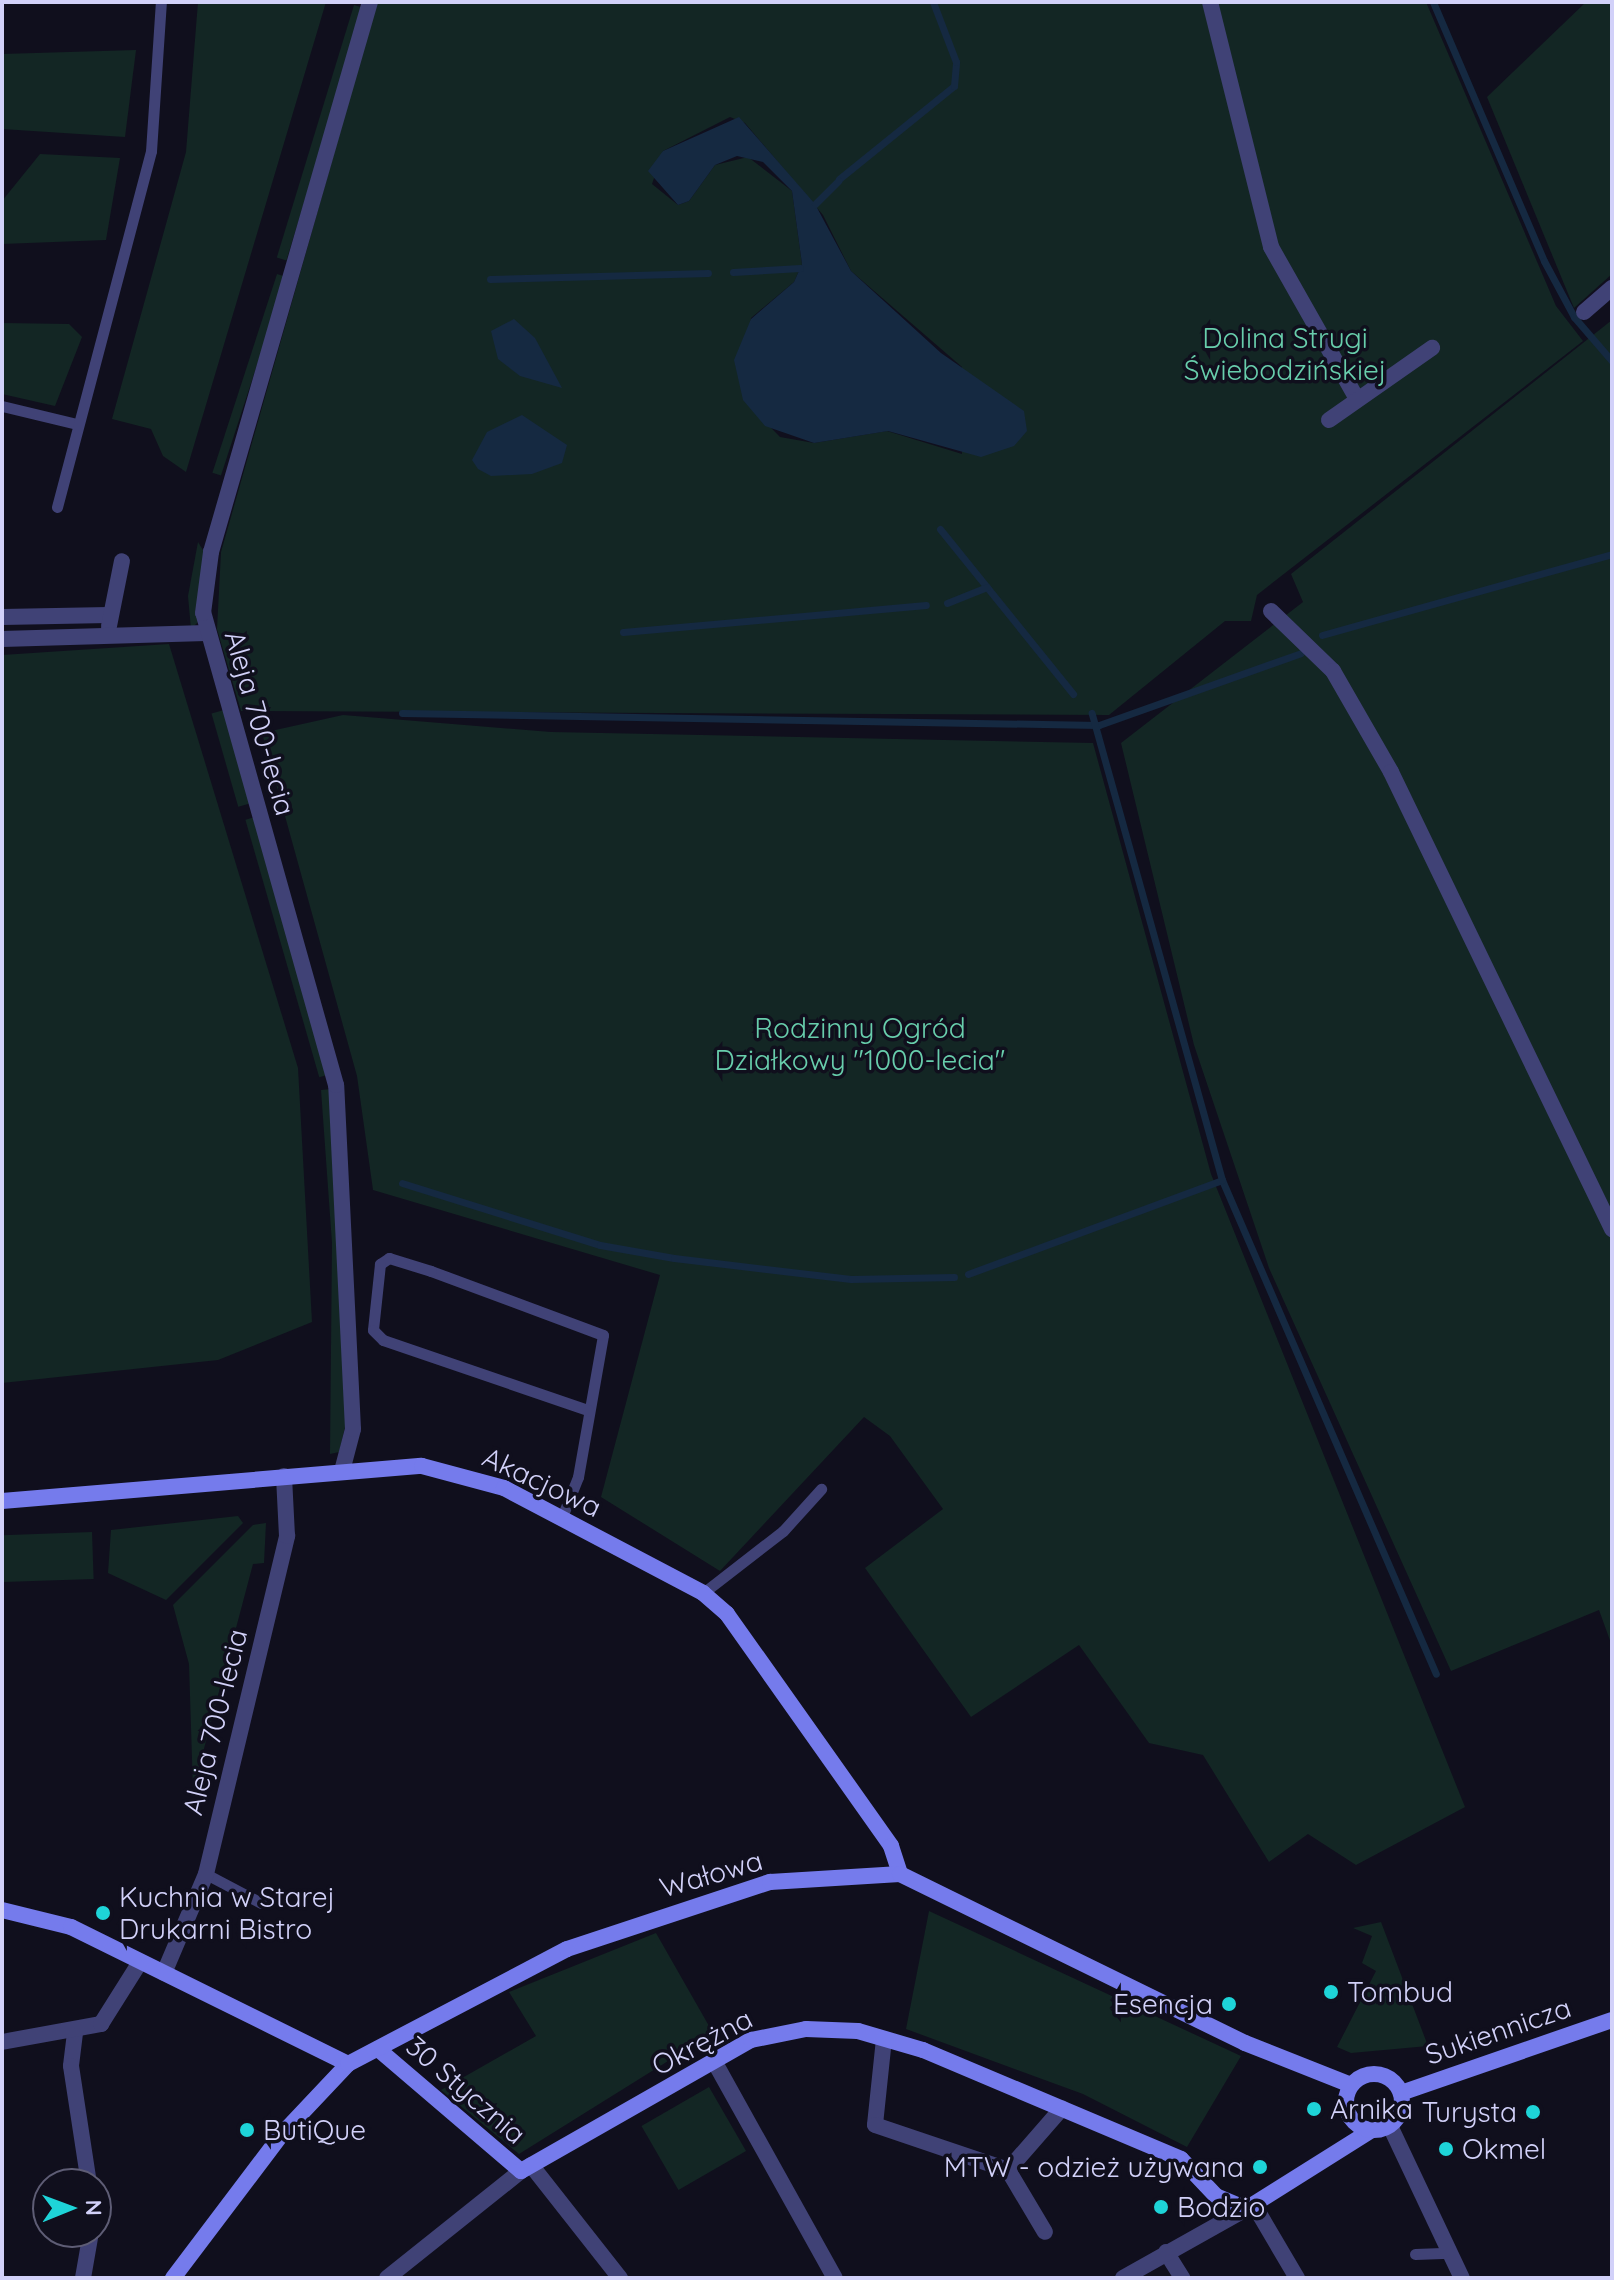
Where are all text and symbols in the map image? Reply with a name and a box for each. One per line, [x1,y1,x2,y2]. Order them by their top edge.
park label: Dolina Strugi Świebodzińskiej [1184,321,1386,387]
street label: Aleja 700-lecia [218,627,302,819]
park label: Rodzinny Ogród Działkowy "1000-lecia" [715,1011,1005,1077]
street label: Akacjowa [477,1440,607,1524]
street label: Aleja 700-lecia [176,1626,254,1818]
street label: Wałowa [656,1843,766,1905]
place label: Kuchnia w Starej Drukarni Bistro [119,1880,335,1946]
marker: Kuchnia w Starej Drukarni Bistro [94,1904,112,1922]
place label: Tombud [1347,1975,1453,2009]
marker: Tombud [1322,1983,1340,2001]
place label: Esencja [1113,1987,1213,2021]
street label: Sukiennicza [1421,1990,1575,2072]
marker: Esencja [1220,1995,1238,2013]
street label: Okrężna [646,2002,758,2082]
street label: 30 Stycznia [399,2029,533,2151]
place label: Arnika [1330,2092,1413,2126]
place label: Turysta [1422,2095,1517,2129]
marker: Arnika [1305,2100,1323,2118]
marker: Turysta [1524,2103,1542,2121]
place label: ButiQue [263,2113,366,2147]
marker: ButiQue [238,2121,256,2139]
place label: Okmel [1462,2132,1546,2166]
marker: Okmel [1437,2140,1455,2158]
place label: MTW - odzież używana [944,2150,1244,2184]
marker: MTW - odzież używana [1251,2158,1269,2176]
north arrow [32,2168,112,2248]
place label: Bodzio [1177,2190,1265,2224]
marker: Bodzio [1152,2198,1170,2216]
text: N [80,2199,108,2216]

